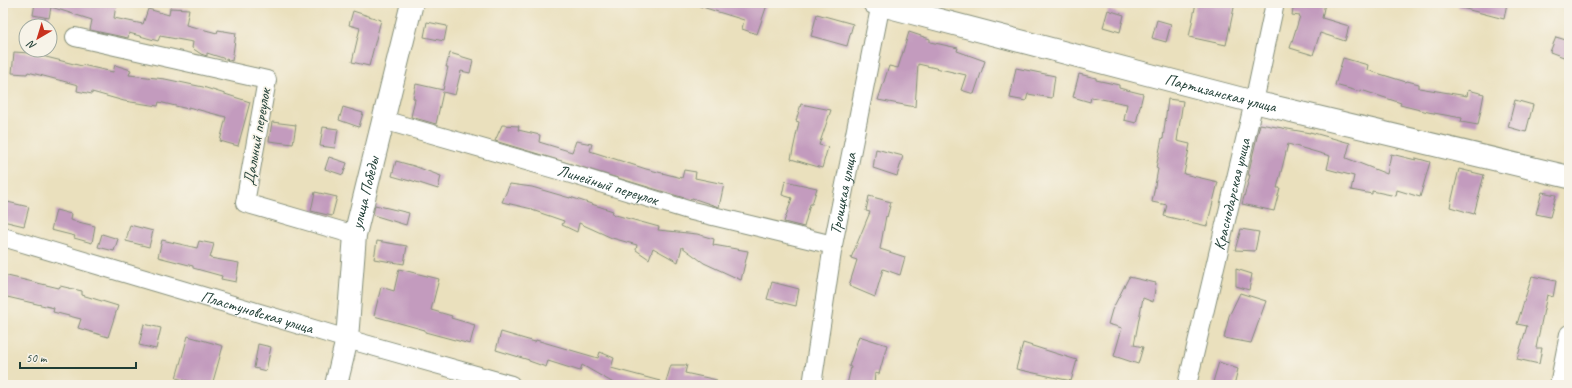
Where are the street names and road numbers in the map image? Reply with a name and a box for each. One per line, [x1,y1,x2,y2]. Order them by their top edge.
street label: Партизанская улица [1163,69,1280,117]
street label: Дальний переулок [239,85,276,187]
street label: Краснодарская улица [1209,135,1255,252]
street label: Троицкая улица [825,150,861,236]
street label: улица Победы [347,153,384,232]
street label: Линейный переулок [555,160,662,211]
street label: Пластуновская улица [199,286,317,339]

